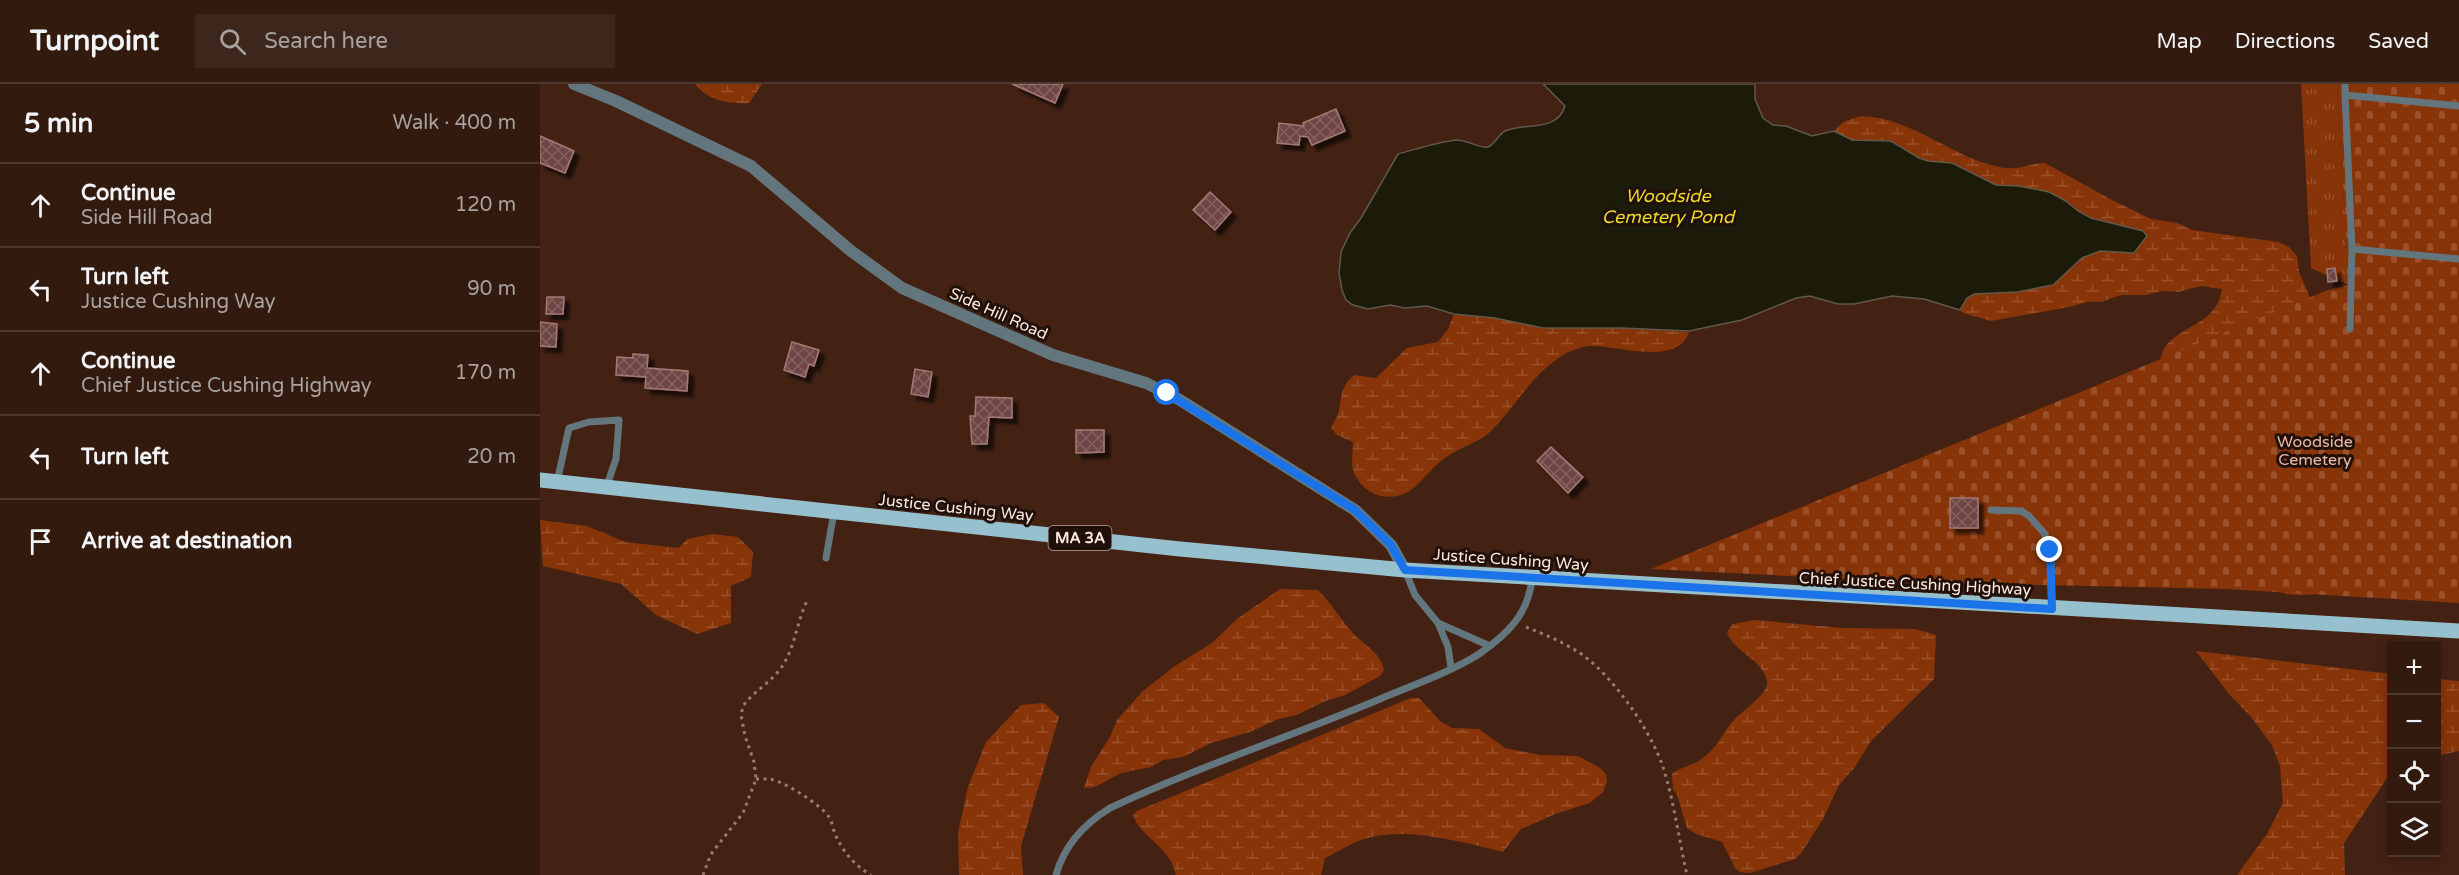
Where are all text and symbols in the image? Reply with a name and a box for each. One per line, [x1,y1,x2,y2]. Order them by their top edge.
search box [195,14,615,68]
text: Turnpoint [30,24,159,58]
icon: search [216,25,249,58]
text: Search here [264,28,388,54]
text: Map [2156,29,2202,54]
text: Directions [2235,29,2335,54]
text: Saved [2368,29,2429,54]
text: 5 min [24,108,93,139]
text: Walk · 400 m [393,111,516,135]
text: Continue [81,180,176,206]
water label: Woodside Cemetery Pond [1602,185,1737,228]
icon: ahead [24,189,57,222]
text: 120 m [455,193,516,217]
text: Side Hill Road [81,206,213,230]
text: Turn left [81,264,169,290]
icon: left [24,273,57,306]
text: 90 m [467,277,516,301]
street label: Side Hill Road [946,283,1051,344]
text: Justice Cushing Way [81,290,276,314]
text: Continue [81,348,176,374]
icon: ahead [24,357,57,390]
text: 170 m [455,361,516,385]
text: Chief Justice Cushing Highway [81,374,372,398]
route start [1153,379,1179,405]
park label: Woodside Cemetery [2277,432,2353,470]
icon: left [24,441,57,474]
text: Turn left [81,444,169,470]
text: 20 m [467,445,516,469]
street label: Justice Cushing Way [877,490,1035,526]
icon: arrive [24,525,57,558]
road number: MA 3A [1048,526,1112,550]
text: Arrive at destination [81,528,292,554]
route end [2036,536,2062,562]
street label: Justice Cushing Way [1433,545,1590,575]
street label: Chief Justice Cushing Highway [1798,568,2032,600]
map controls [2387,641,2441,857]
button: + [2387,641,2441,695]
button: − [2387,695,2441,749]
button: locate [2387,749,2441,803]
button: layers [2387,803,2441,857]

